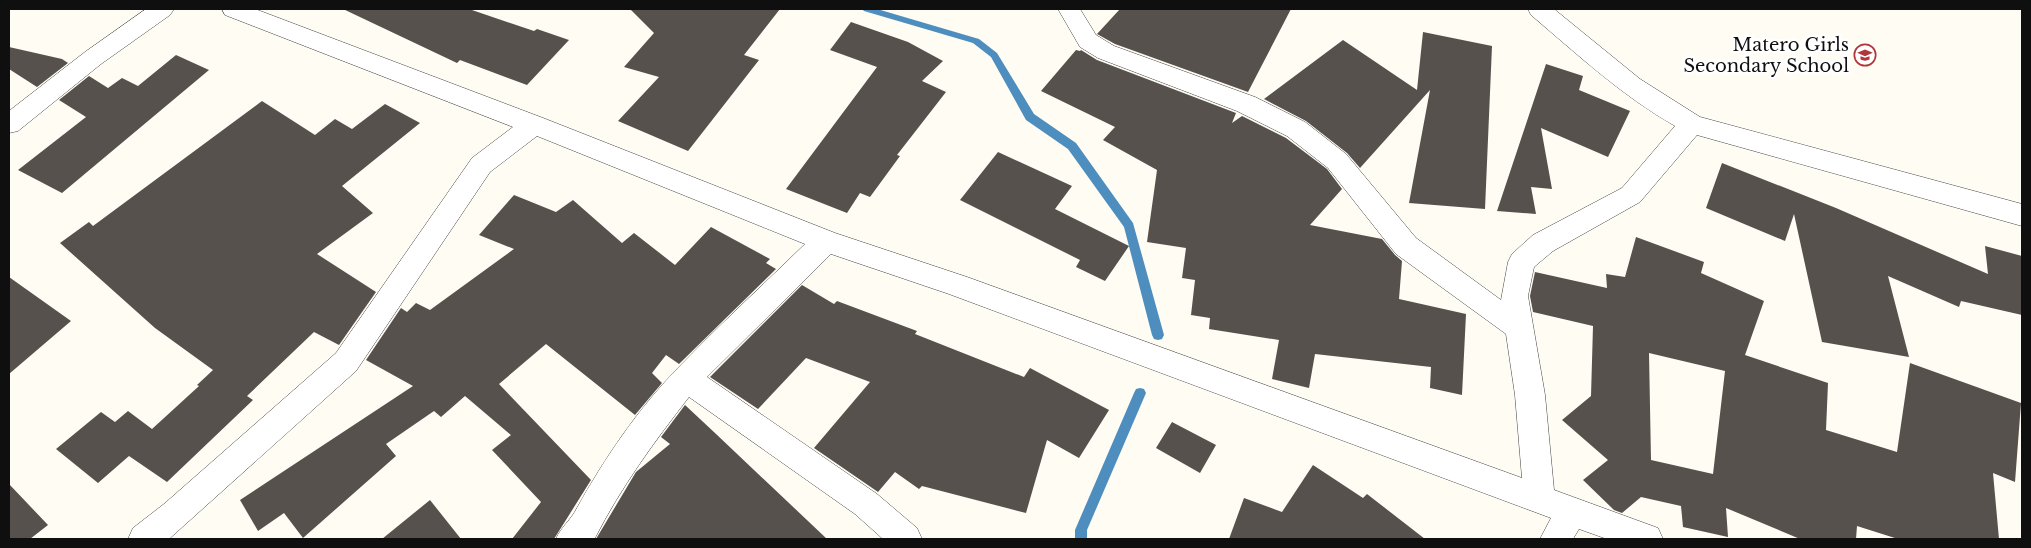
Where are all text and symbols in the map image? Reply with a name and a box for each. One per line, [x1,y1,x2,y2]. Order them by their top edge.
place label: Matero Girls Secondary School [1683,34,1849,77]
school or university icon: Matero Girls Secondary School [1853,43,1877,67]

